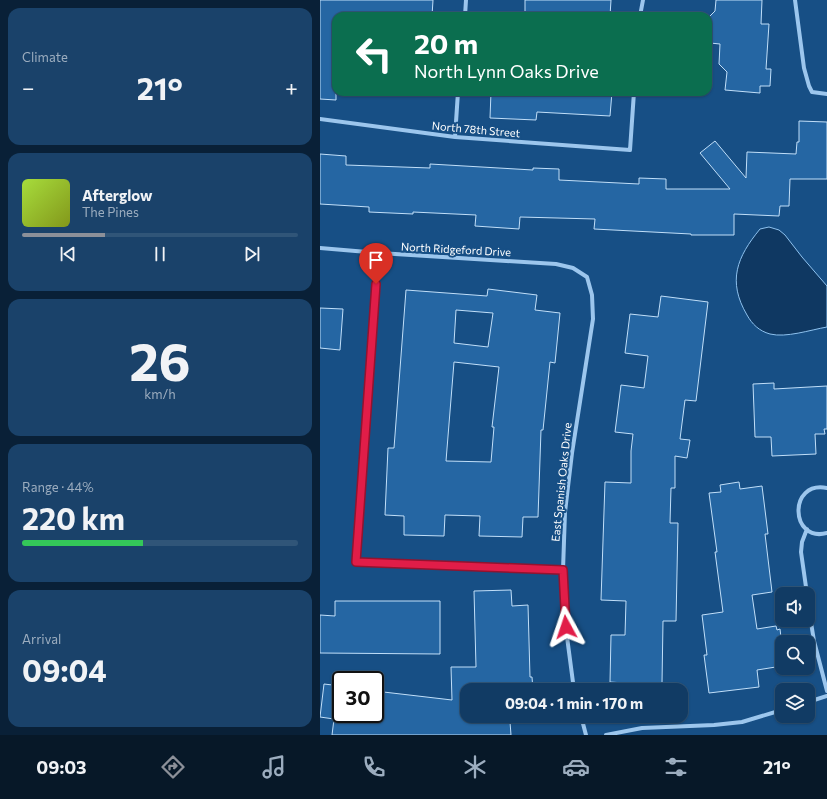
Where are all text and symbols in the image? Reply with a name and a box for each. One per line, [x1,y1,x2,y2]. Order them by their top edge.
text: 20 m [414,26,478,60]
icon: left [348,28,400,80]
text: Climate [22,49,68,65]
text: North Lynn Oaks Drive [414,60,599,82]
text: 21° [137,69,183,106]
text: − [22,74,35,101]
text: + [285,74,298,101]
street label: North 78th Street [431,119,521,139]
text: Afterglow [82,186,152,204]
text: The Pines [82,204,139,220]
street label: North Ridgeford Drive [401,240,512,258]
icon: previous [57,243,79,265]
icon: pause [149,243,171,265]
icon: next [241,243,263,265]
pin [359,243,393,284]
icon: arrive [365,249,387,271]
text: 26 [129,328,191,392]
text: km/h [144,386,176,402]
street label: East Spanish Oaks Drive [548,422,574,542]
text: Range · 44% [22,479,94,495]
text: 220 km [22,499,125,536]
map controls [775,587,815,723]
button: sound [775,587,815,627]
position arrow [545,606,587,648]
text: Arrival [22,631,61,647]
button: search [775,635,815,675]
text: 09:04 [22,651,107,688]
speed limit sign: 30 [332,671,384,723]
button: layers [775,683,815,723]
text: 09:04 · 1 min · 170 m [505,694,643,712]
icon: directions [159,753,187,781]
icon: music [260,753,288,781]
icon: phone [360,753,388,781]
icon: climate [461,753,489,781]
icon: car [562,753,590,781]
icon: filters [662,753,690,781]
text: 09:03 [36,756,87,778]
text: 21° [763,756,791,778]

